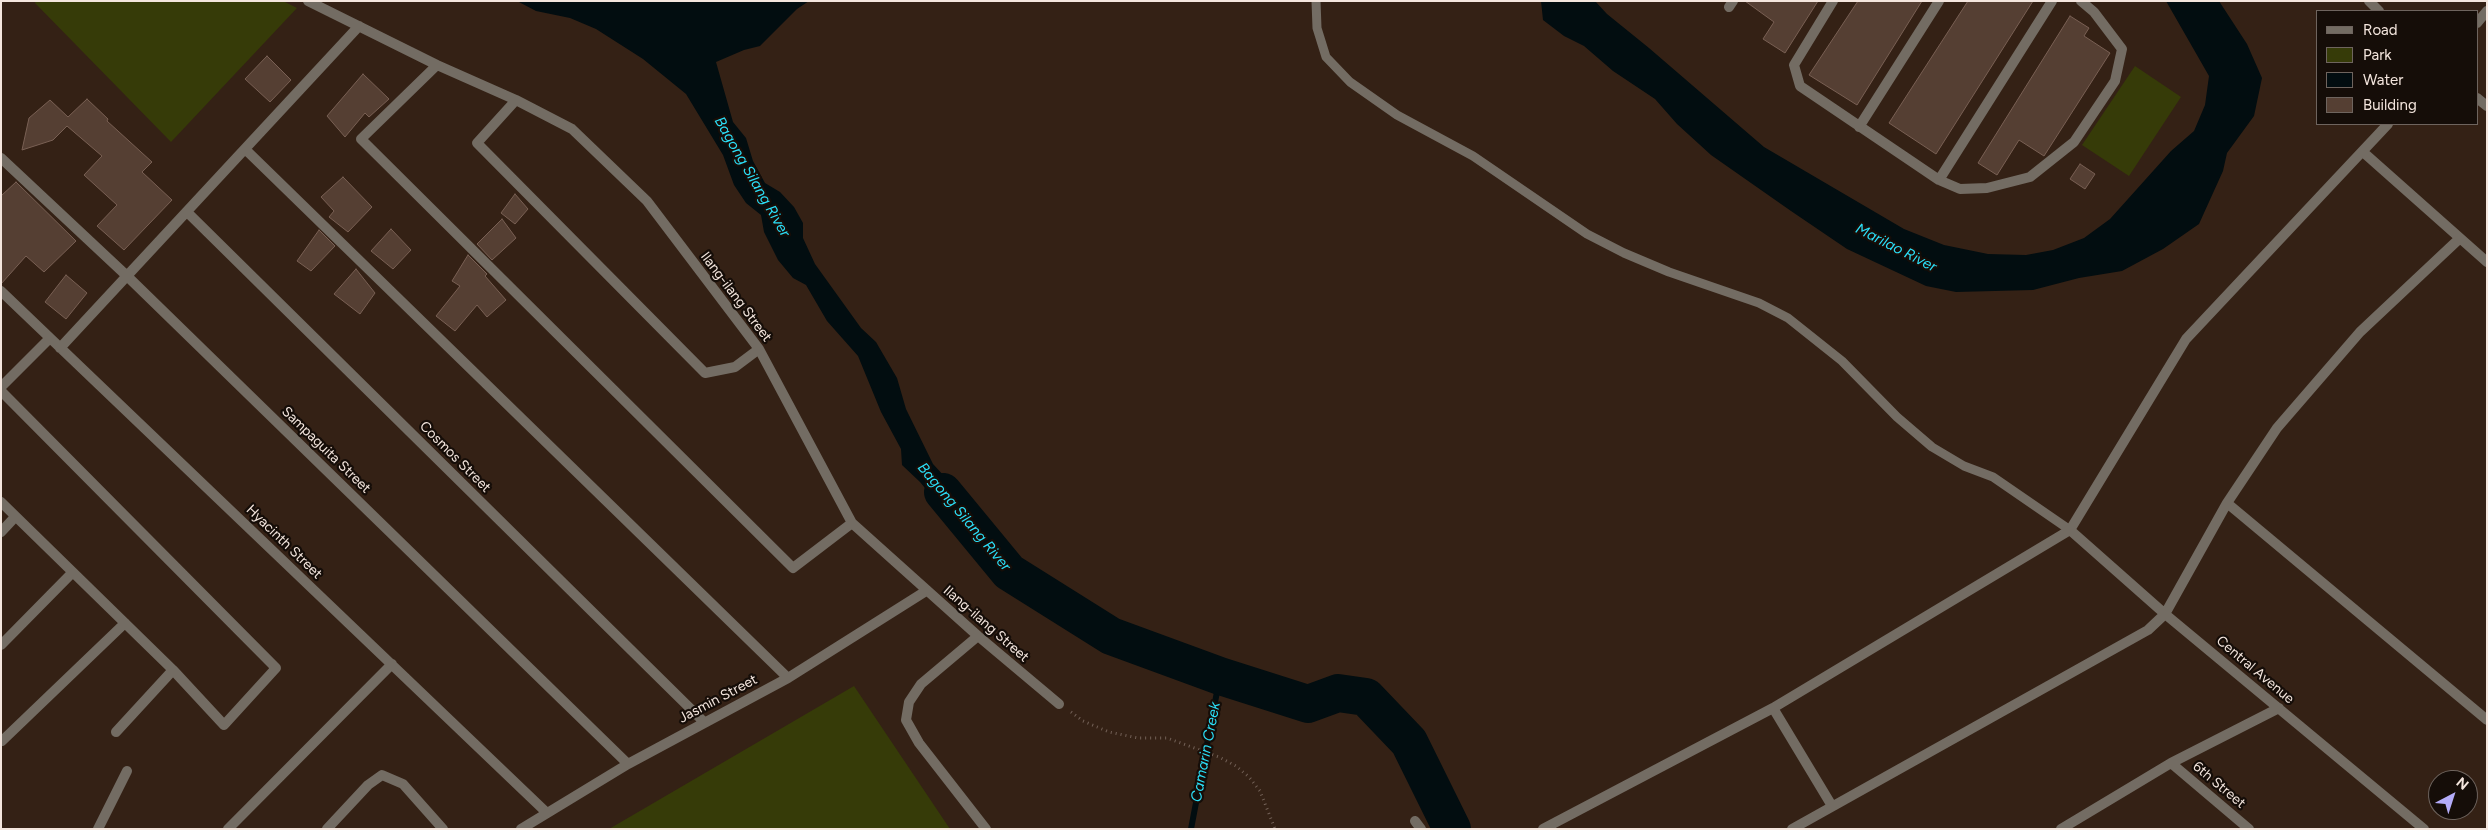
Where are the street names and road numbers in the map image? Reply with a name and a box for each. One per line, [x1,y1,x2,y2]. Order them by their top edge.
street label: Ilang-ilang Street [697,249,775,345]
street label: Sampaguita Street [278,403,374,497]
street label: Cosmos Street [416,418,494,496]
street label: Hyacinth Street [242,501,326,583]
street label: Ilang-ilang Street [940,582,1032,666]
street label: Central Avenue [2213,633,2297,707]
street label: Jasmin Street [676,671,760,727]
street label: 6th Street [2189,758,2249,812]

